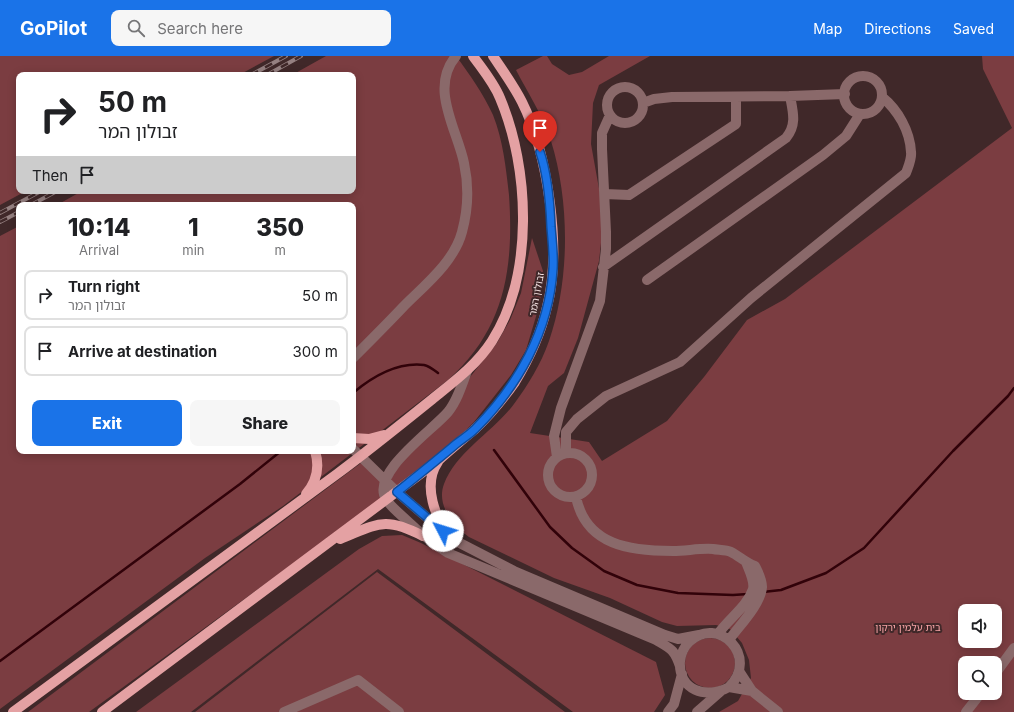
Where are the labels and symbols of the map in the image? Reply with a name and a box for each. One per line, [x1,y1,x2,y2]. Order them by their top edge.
pin [523,111,557,152]
street label: זבולון המר [526,271,546,317]
position arrow [422,510,464,552]
park label: בית עלמין ירקון [875,621,941,633]

